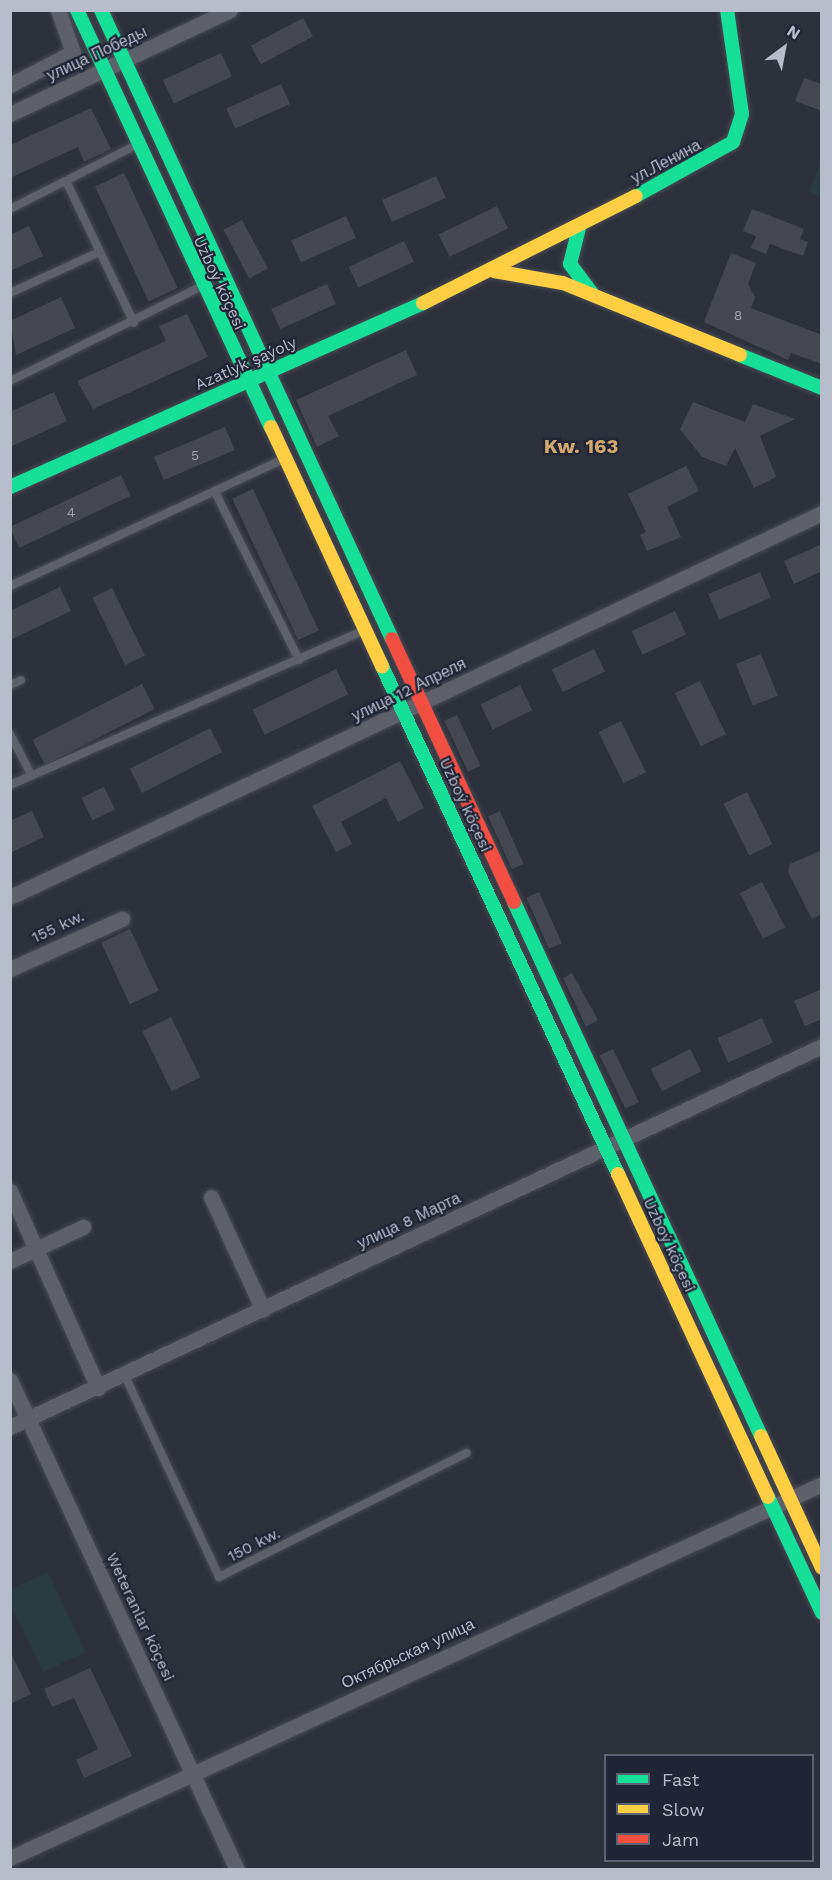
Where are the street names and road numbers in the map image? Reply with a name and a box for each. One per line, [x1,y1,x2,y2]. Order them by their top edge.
street label: улица Победы [44,22,150,86]
street label: ул.Ленина [628,136,704,188]
street label: Uzboý köçesi [189,233,249,333]
street label: Azatlyk şaýoly [192,333,300,395]
street label: улица 12 Апреля [349,654,469,726]
street label: Uzboý köçesi [435,755,495,855]
street label: 155 kw. [29,907,87,947]
street label: улица 8 Марта [354,1189,464,1253]
street label: Uzboý köçesi [639,1195,699,1295]
street label: 150 kw. [225,1524,283,1566]
street label: Weteranlar köçesi [102,1549,178,1685]
street label: Октябрьская улица [339,1615,477,1693]

